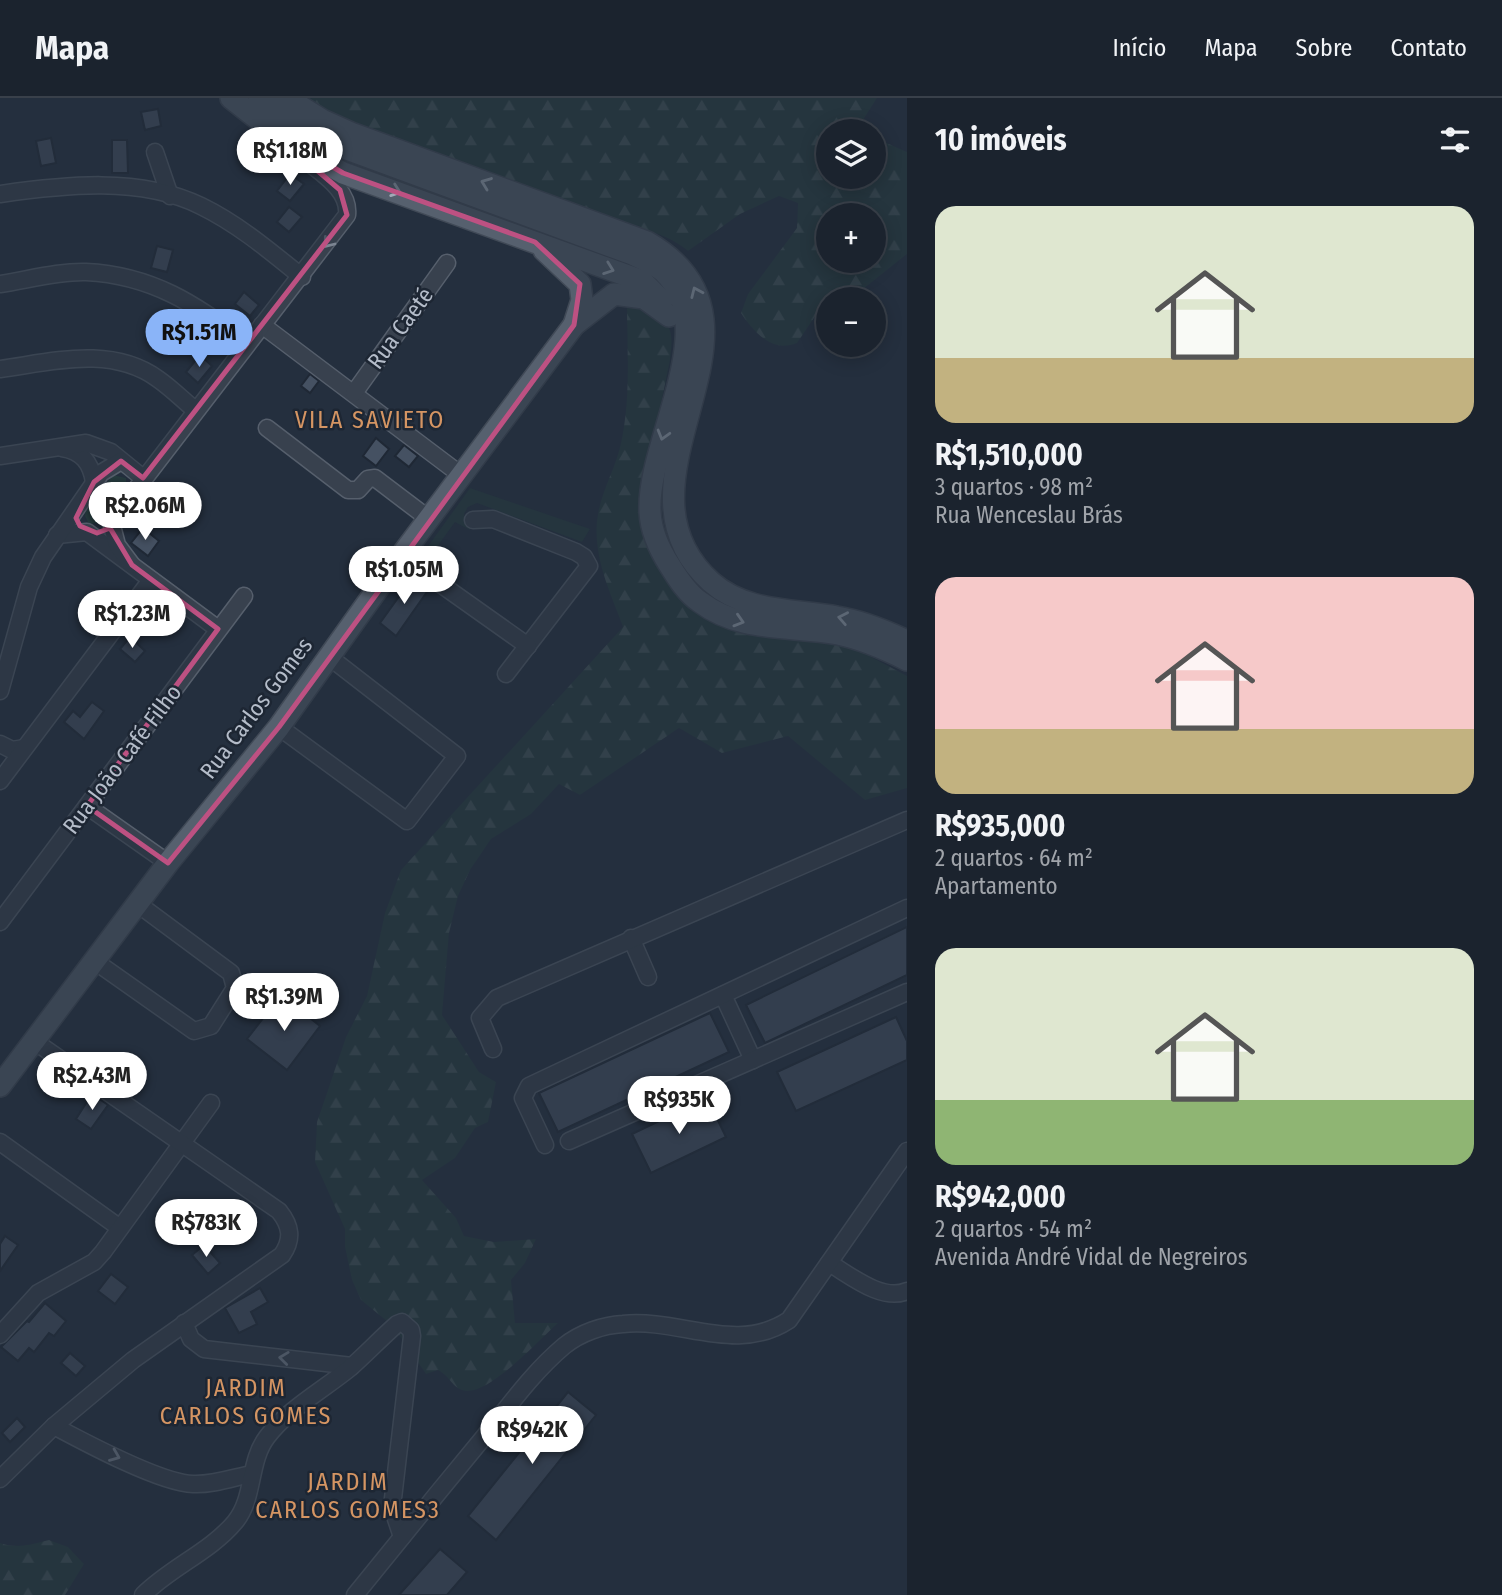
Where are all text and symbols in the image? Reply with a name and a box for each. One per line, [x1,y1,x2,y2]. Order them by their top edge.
text: Mapa [35,28,109,68]
text: Início [1113,34,1166,62]
text: Mapa [1204,34,1258,62]
text: Sobre [1296,34,1352,62]
text: Contato [1390,34,1467,62]
map controls [816,119,886,357]
button: layers [816,119,886,189]
icon: filters [1436,121,1474,159]
text: 10 imóveis [935,122,1067,158]
pin: R$1.18M [225,127,355,187]
text: R$1.18M [253,136,327,164]
one-way arrow [480,177,493,191]
one-way arrow [389,183,401,197]
button: + [816,203,886,273]
one-way arrow [324,235,337,247]
icon: home [1142,252,1268,378]
one-way arrow [603,261,615,275]
street label: Rua Caeté [361,282,439,374]
one-way arrow [690,286,704,299]
button: − [816,287,886,357]
pin: R$1.51M [134,310,264,369]
text: R$1.51M [162,318,236,346]
district label: VILA SAVIETO [295,406,445,434]
one-way arrow [656,429,671,441]
text: R$1,510,000 [935,437,1083,473]
text: 3 quartos · 98 m² [935,473,1093,501]
pin: R$2.06M [80,482,210,542]
text: R$2.06M [105,491,185,519]
text: Rua Wenceslau Brás [935,501,1123,529]
pin: R$1.05M [339,546,469,606]
text: R$1.05M [365,555,443,583]
pin: R$1.23M [67,590,197,650]
text: R$1.23M [94,599,170,627]
one-way arrow [733,612,745,627]
one-way arrow [837,612,849,627]
icon: home [1142,623,1268,749]
street label: Rua Carlos Gomes [194,632,318,784]
street label: Rua João Café Filho [57,679,187,839]
text: R$935,000 [935,808,1065,844]
text: 2 quartos · 64 m² [935,844,1093,872]
text: Apartamento [935,872,1058,900]
pin: R$1.39M [219,974,349,1033]
text: R$1.39M [245,982,323,1010]
icon: home [1142,994,1268,1120]
pin: R$2.43M [27,1052,157,1112]
text: R$2.43M [53,1061,131,1089]
pin: R$935K [622,1076,736,1136]
text: R$935K [644,1085,714,1113]
text: R$942,000 [935,1179,1066,1215]
pin: R$783K [149,1200,263,1259]
text: R$783K [171,1208,241,1236]
text: 2 quartos · 54 m² [935,1215,1092,1243]
text: Avenida André Vidal de Negreiros [935,1243,1248,1271]
one-way arrow [278,1351,289,1366]
district label: JARDIM CARLOS GOMES [160,1374,332,1430]
pin: R$942K [475,1406,589,1466]
text: R$942K [496,1415,568,1443]
one-way arrow [108,1448,120,1462]
district label: JARDIM CARLOS GOMES3 [255,1468,441,1524]

